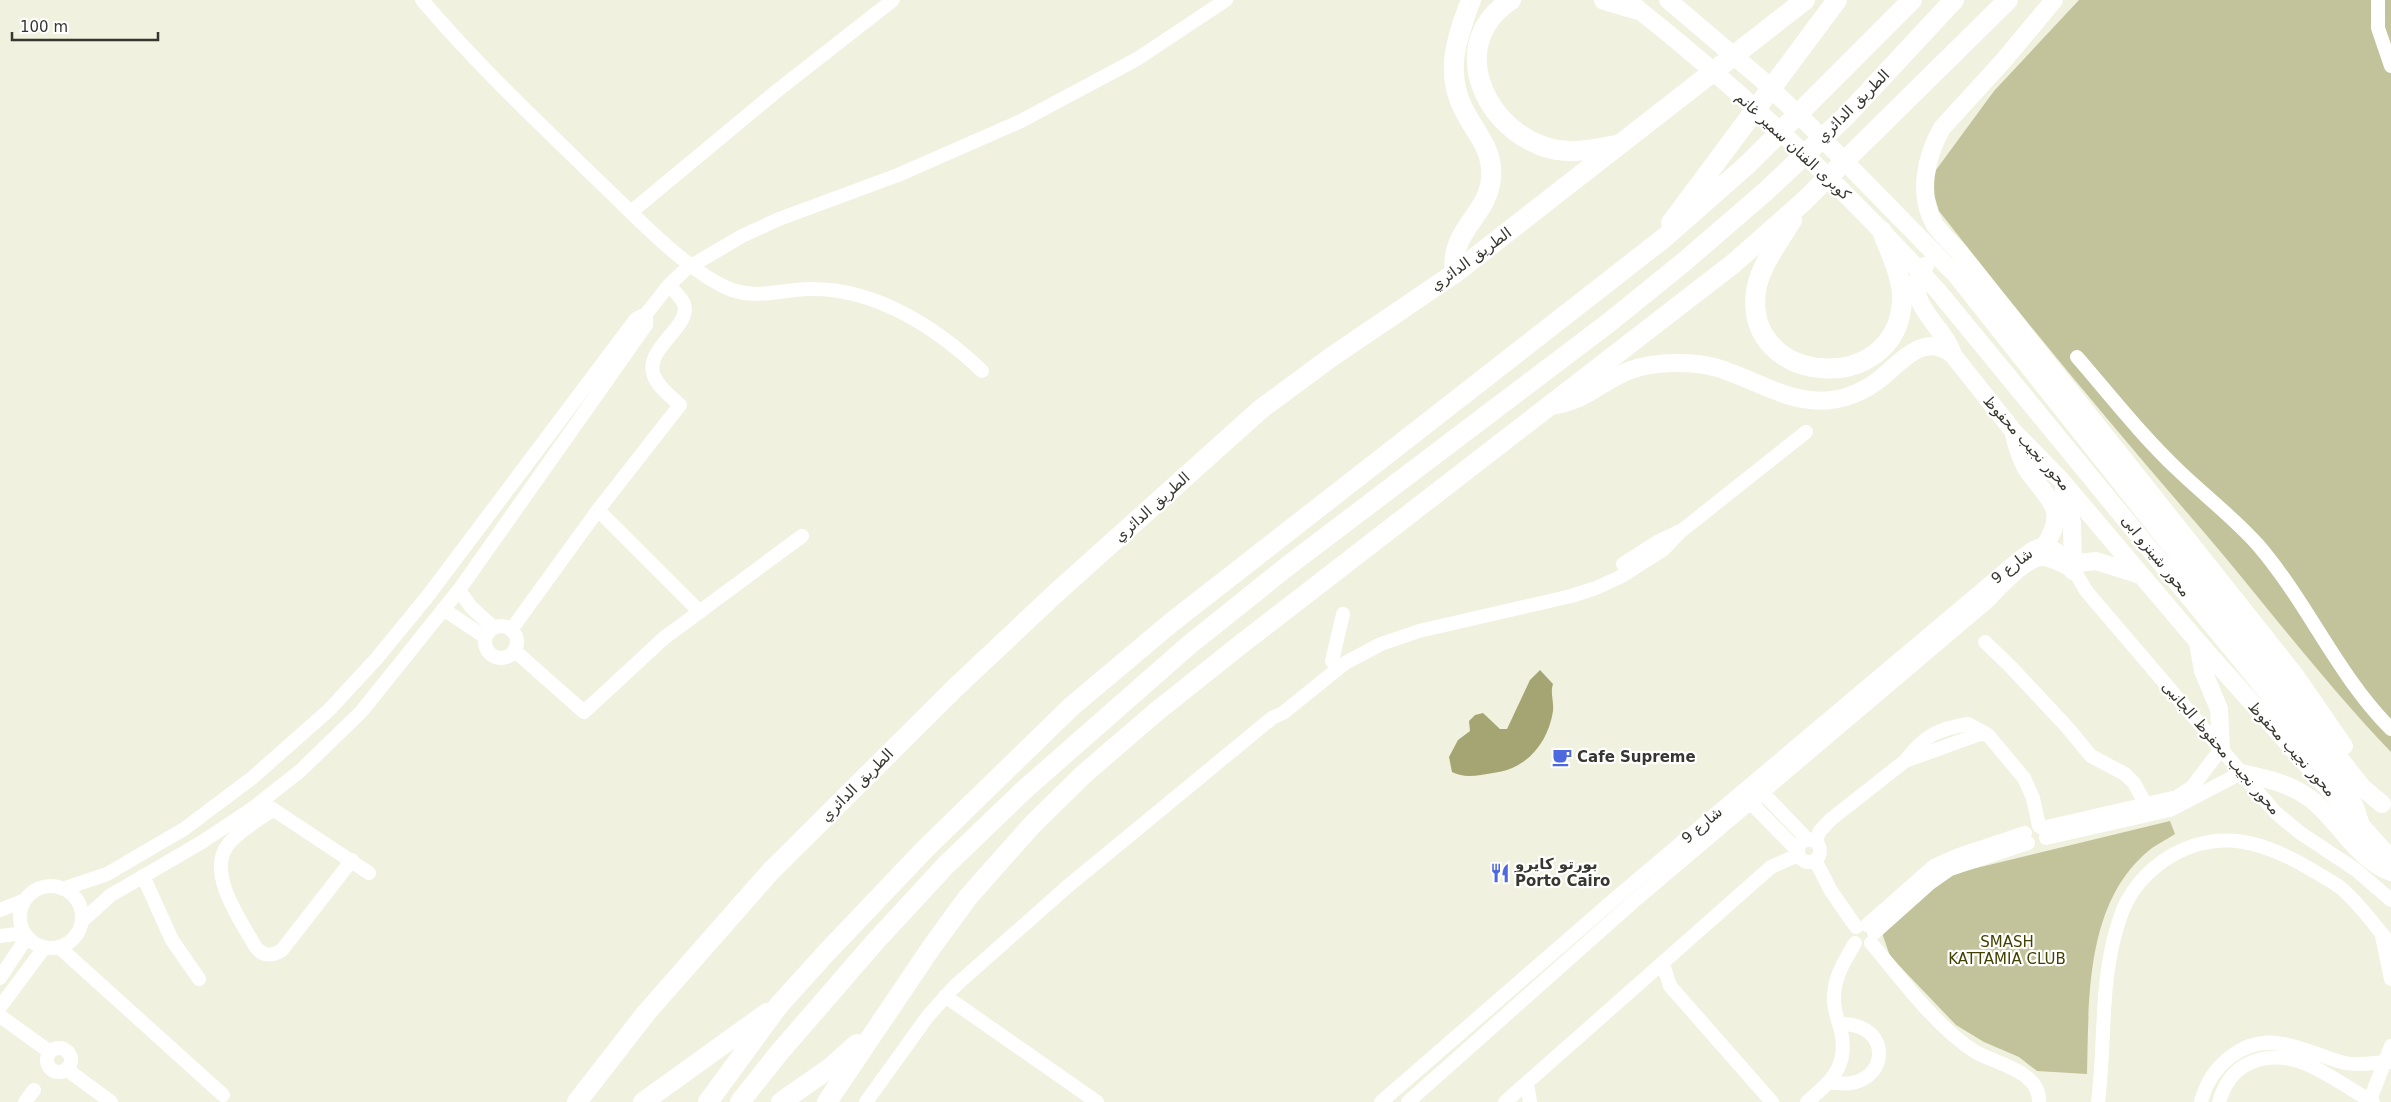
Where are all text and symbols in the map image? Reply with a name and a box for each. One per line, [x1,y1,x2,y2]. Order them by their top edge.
scale bar [12,10,159,42]
text: 100 m [20,18,68,36]
street label: الطريق الدائري [1813,66,1894,147]
street label: كوبرى الفنان سمير غانم [1732,88,1855,204]
street label: الطريق الدائري [1427,224,1516,295]
street label: محور نجيب محفوظ [1979,392,2075,494]
street label: الطريق الدائري [1110,468,1194,546]
street label: محور شينزو ابى [2117,511,2195,601]
street label: شارع 9 [1988,544,2036,588]
street label: محور نجيب محفوظ الجانبى [2158,677,2284,819]
street label: محور نجيب محفوظ [2244,698,2340,800]
street label: الطريق الدائري [817,745,898,826]
cafe icon: Cafe Supreme [1551,746,1573,768]
place label: Cafe Supreme [1577,748,1696,766]
street label: شارع 9 [1678,803,1726,847]
place label: بورتو كايرو Porto Cairo [1514,855,1610,890]
restaurant icon: بورتو كايرو Porto Cairo [1489,862,1511,884]
park label: SMASH KATTAMIA CLUB [1948,933,2066,968]

